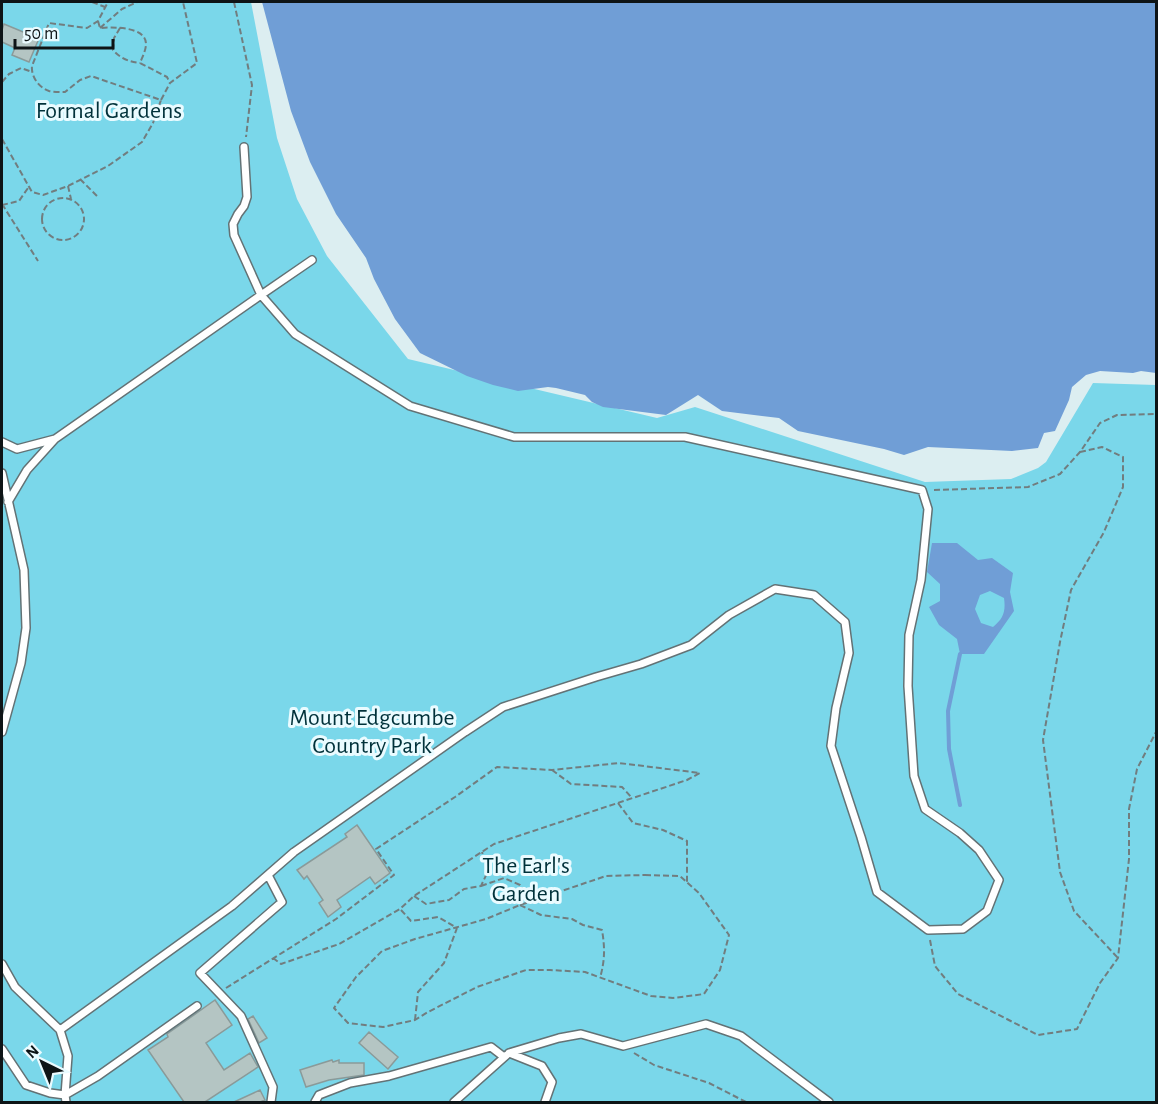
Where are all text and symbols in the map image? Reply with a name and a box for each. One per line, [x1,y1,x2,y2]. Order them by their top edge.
scale bar [15,12,112,50]
text: 50 m [24,25,58,43]
park label: Formal Gardens [36,99,182,123]
park label: Mount Edgcumbe Country Park [289,706,455,758]
park label: The Earl's Garden [482,854,570,906]
north arrow [12,1032,72,1092]
text: N [23,1042,42,1061]

